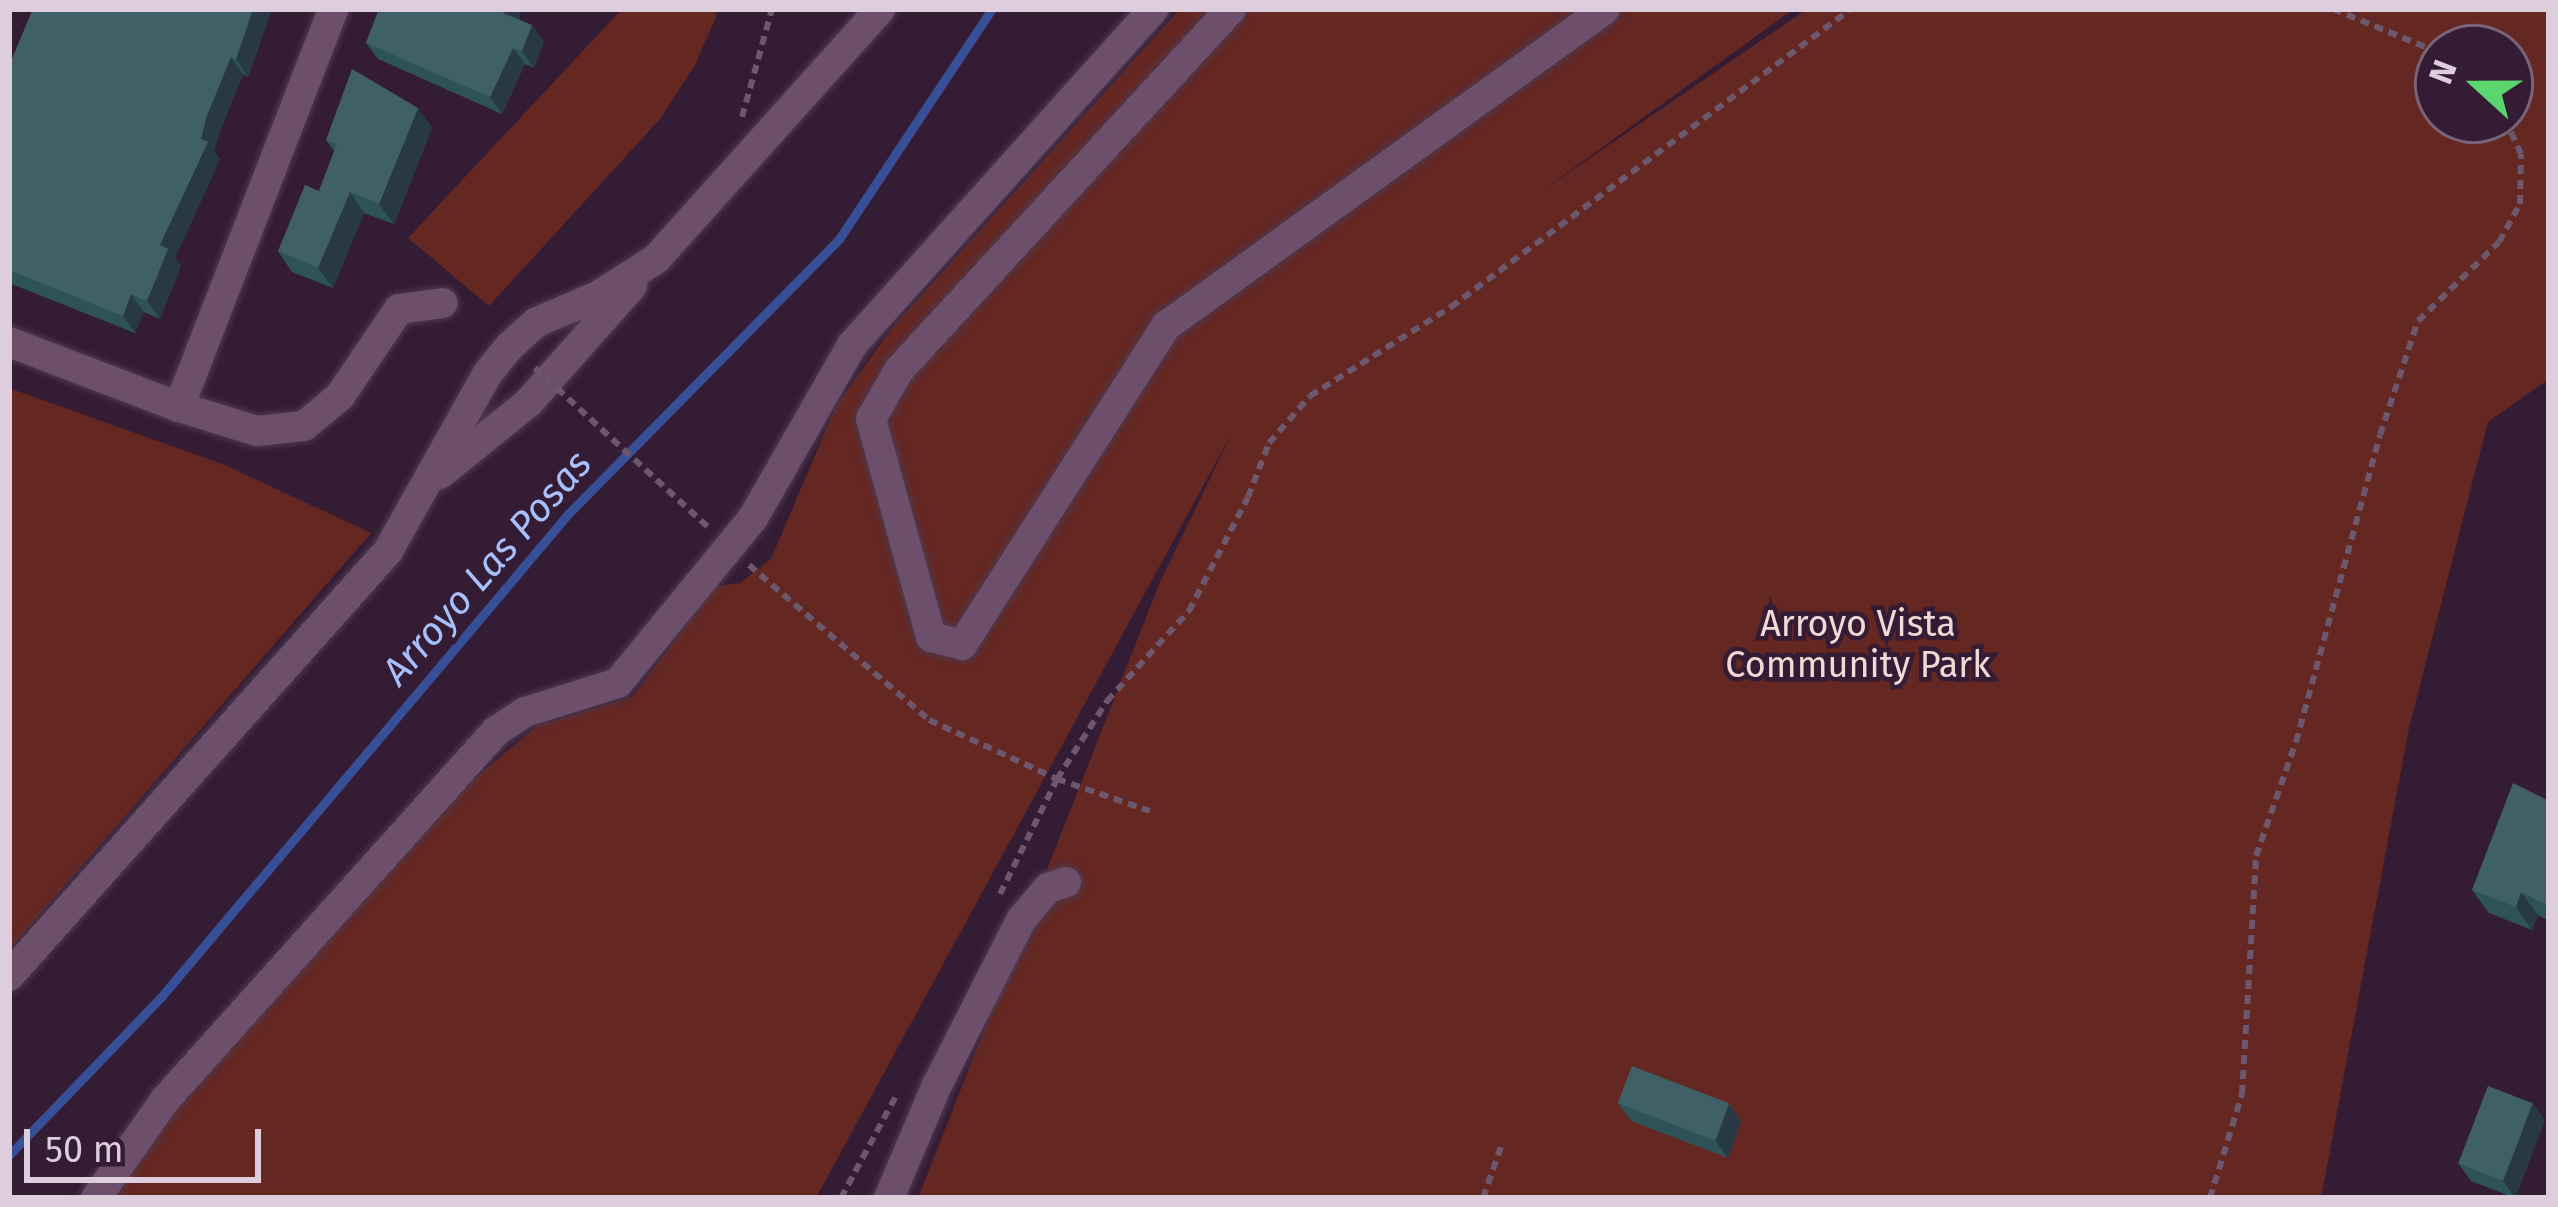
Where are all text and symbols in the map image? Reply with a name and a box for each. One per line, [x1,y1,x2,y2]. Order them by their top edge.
north arrow [2414,24,2534,144]
text: N [2421,55,2466,90]
water label: Arroyo Las Posas [373,441,601,695]
park label: Arroyo Vista Community Park [1725,602,1991,687]
scale bar [30,1105,267,1179]
text: 50 m [45,1128,124,1172]

